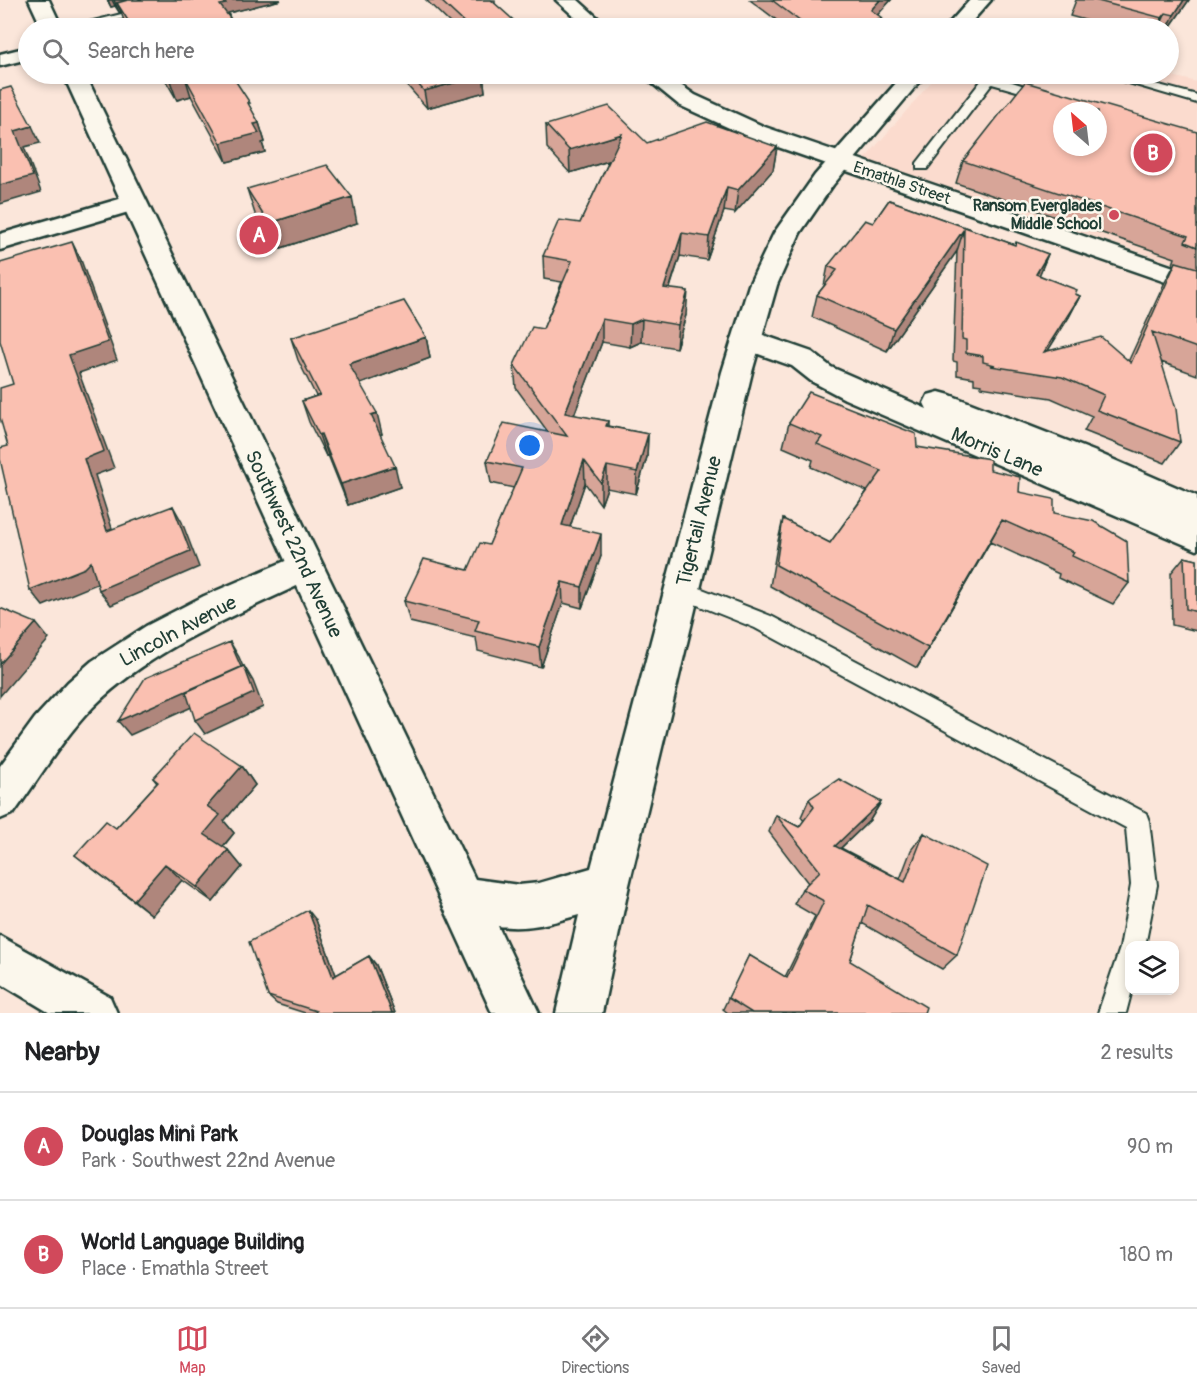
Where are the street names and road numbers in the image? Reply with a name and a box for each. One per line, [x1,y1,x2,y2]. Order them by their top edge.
street label: Emathla Street [851,157,954,209]
street label: Morris Lane [947,421,1047,483]
street label: Southwest 22nd Avenue [240,446,348,642]
street label: Tigertail Avenue [671,453,727,589]
street label: Lincoln Avenue [115,590,241,672]

